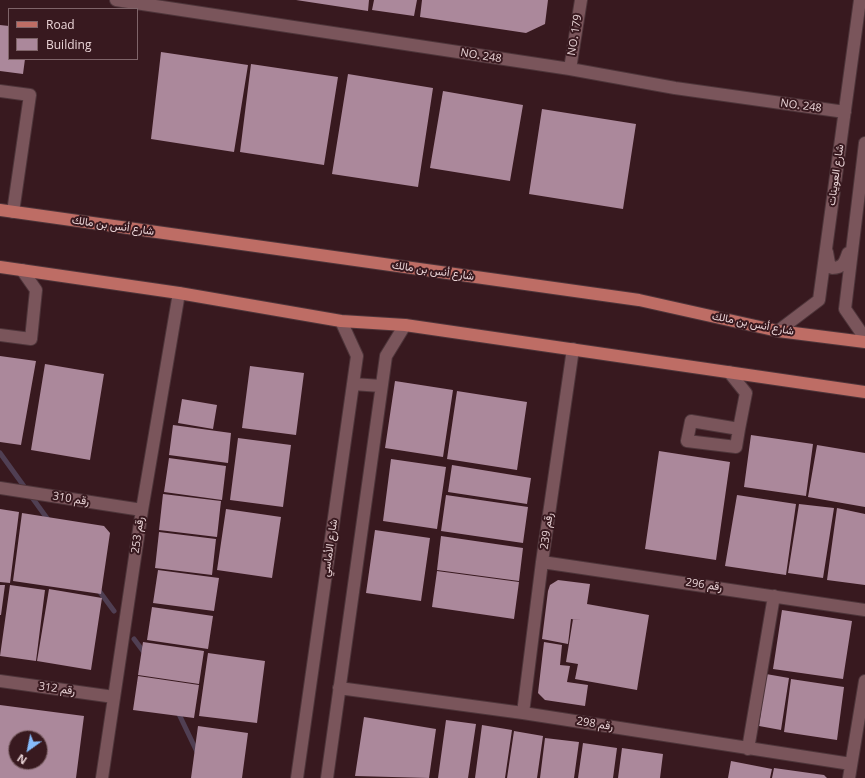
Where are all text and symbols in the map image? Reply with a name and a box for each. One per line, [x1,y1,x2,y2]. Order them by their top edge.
legend [8,8,138,60]
street label: NO. 179 [565,13,585,57]
text: Road [46,16,75,33]
text: Building [46,36,91,53]
street label: NO. 248 [459,46,503,66]
street label: NO. 248 [780,97,822,115]
street label: شارع العوينات [825,144,847,206]
street label: شارع أنس بن مالك [71,214,155,238]
street label: شارع أنس بن مالك [391,259,475,283]
street label: شارع أنس بن مالك [711,310,795,338]
street label: رقم 310 [52,490,90,508]
street label: رقم 239 [538,512,556,550]
street label: رقم 253 [129,516,147,554]
street label: شارع الأماسي [319,518,341,578]
street label: رقم 296 [685,576,723,594]
street label: رقم 312 [38,680,76,698]
street label: رقم 298 [576,715,614,733]
north arrow [8,730,48,770]
text: N [14,751,30,768]

